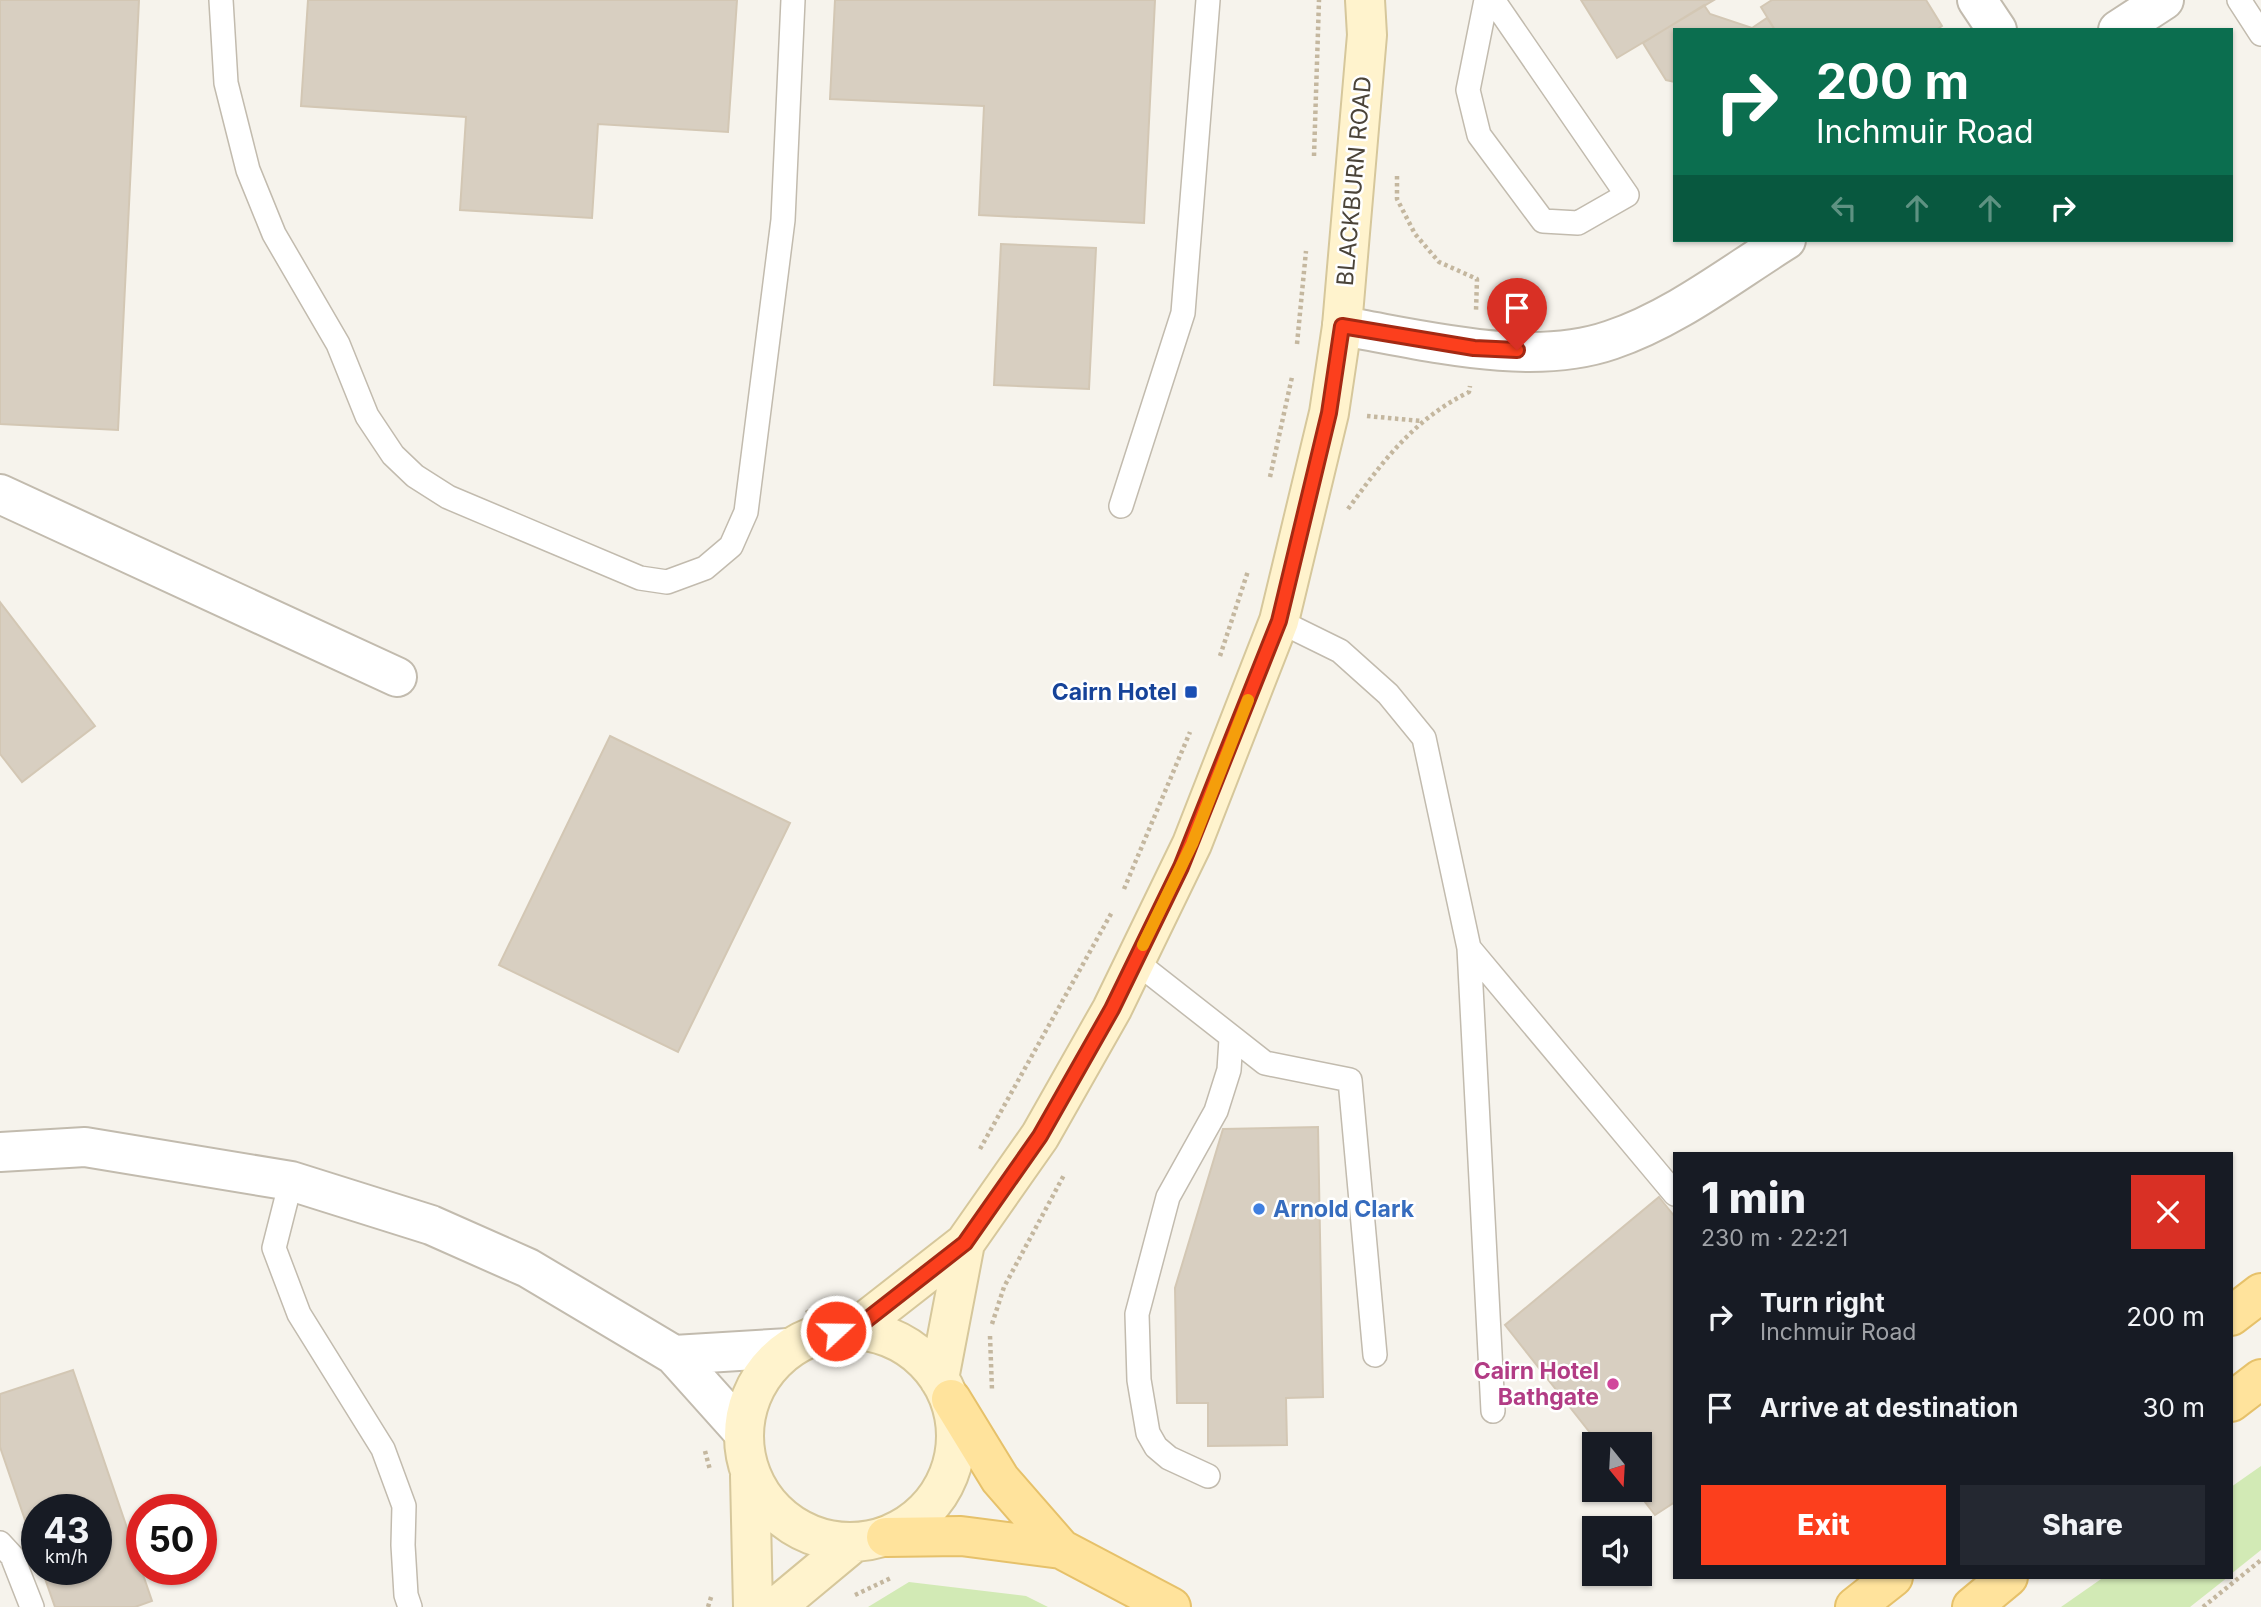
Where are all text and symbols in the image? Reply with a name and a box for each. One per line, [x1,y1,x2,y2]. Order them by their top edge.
text: 200 m [1816,52,1969,111]
icon: right [1701,56,1792,147]
street label: BLACKBURN ROAD [1331,75,1377,287]
text: Inchmuir Road [1816,112,2034,151]
icon: left [1825,189,1863,227]
icon: ahead [1898,189,1936,227]
icon: ahead [1971,189,2009,227]
icon: right [2044,189,2082,227]
pin [1487,278,1547,350]
icon: arrive [1498,289,1536,327]
place label: Cairn Hotel [1052,678,1177,706]
marker: Cairn Hotel [1183,684,1199,700]
text: 1 min [1701,1172,1806,1223]
button: close [2131,1175,2205,1249]
place label: Arnold Clark [1273,1195,1415,1223]
marker: Arnold Clark [1251,1201,1267,1217]
text: 230 m · 22:21 [1701,1224,1848,1252]
text: Turn right [1760,1287,1885,1318]
position arrow [799,1294,873,1368]
icon: right [1701,1298,1739,1336]
text: 200 m [2126,1301,2205,1332]
text: Inchmuir Road [1760,1318,1916,1346]
place label: Cairn Hotel Bathgate [1474,1357,1599,1411]
marker: Cairn Hotel Bathgate [1605,1376,1621,1392]
icon: arrive [1701,1389,1739,1427]
text: Arrive at destination [1760,1392,2019,1423]
text: 30 m [2142,1392,2205,1423]
north arrow [1582,1432,1652,1502]
map controls [1582,1432,1652,1586]
button: Exit [1701,1485,1946,1565]
button: Share [1960,1485,2205,1565]
speed limit sign: 50 [126,1494,217,1585]
text: 43 [43,1509,90,1551]
button: sound [1582,1516,1652,1586]
text: km/h [45,1546,88,1567]

